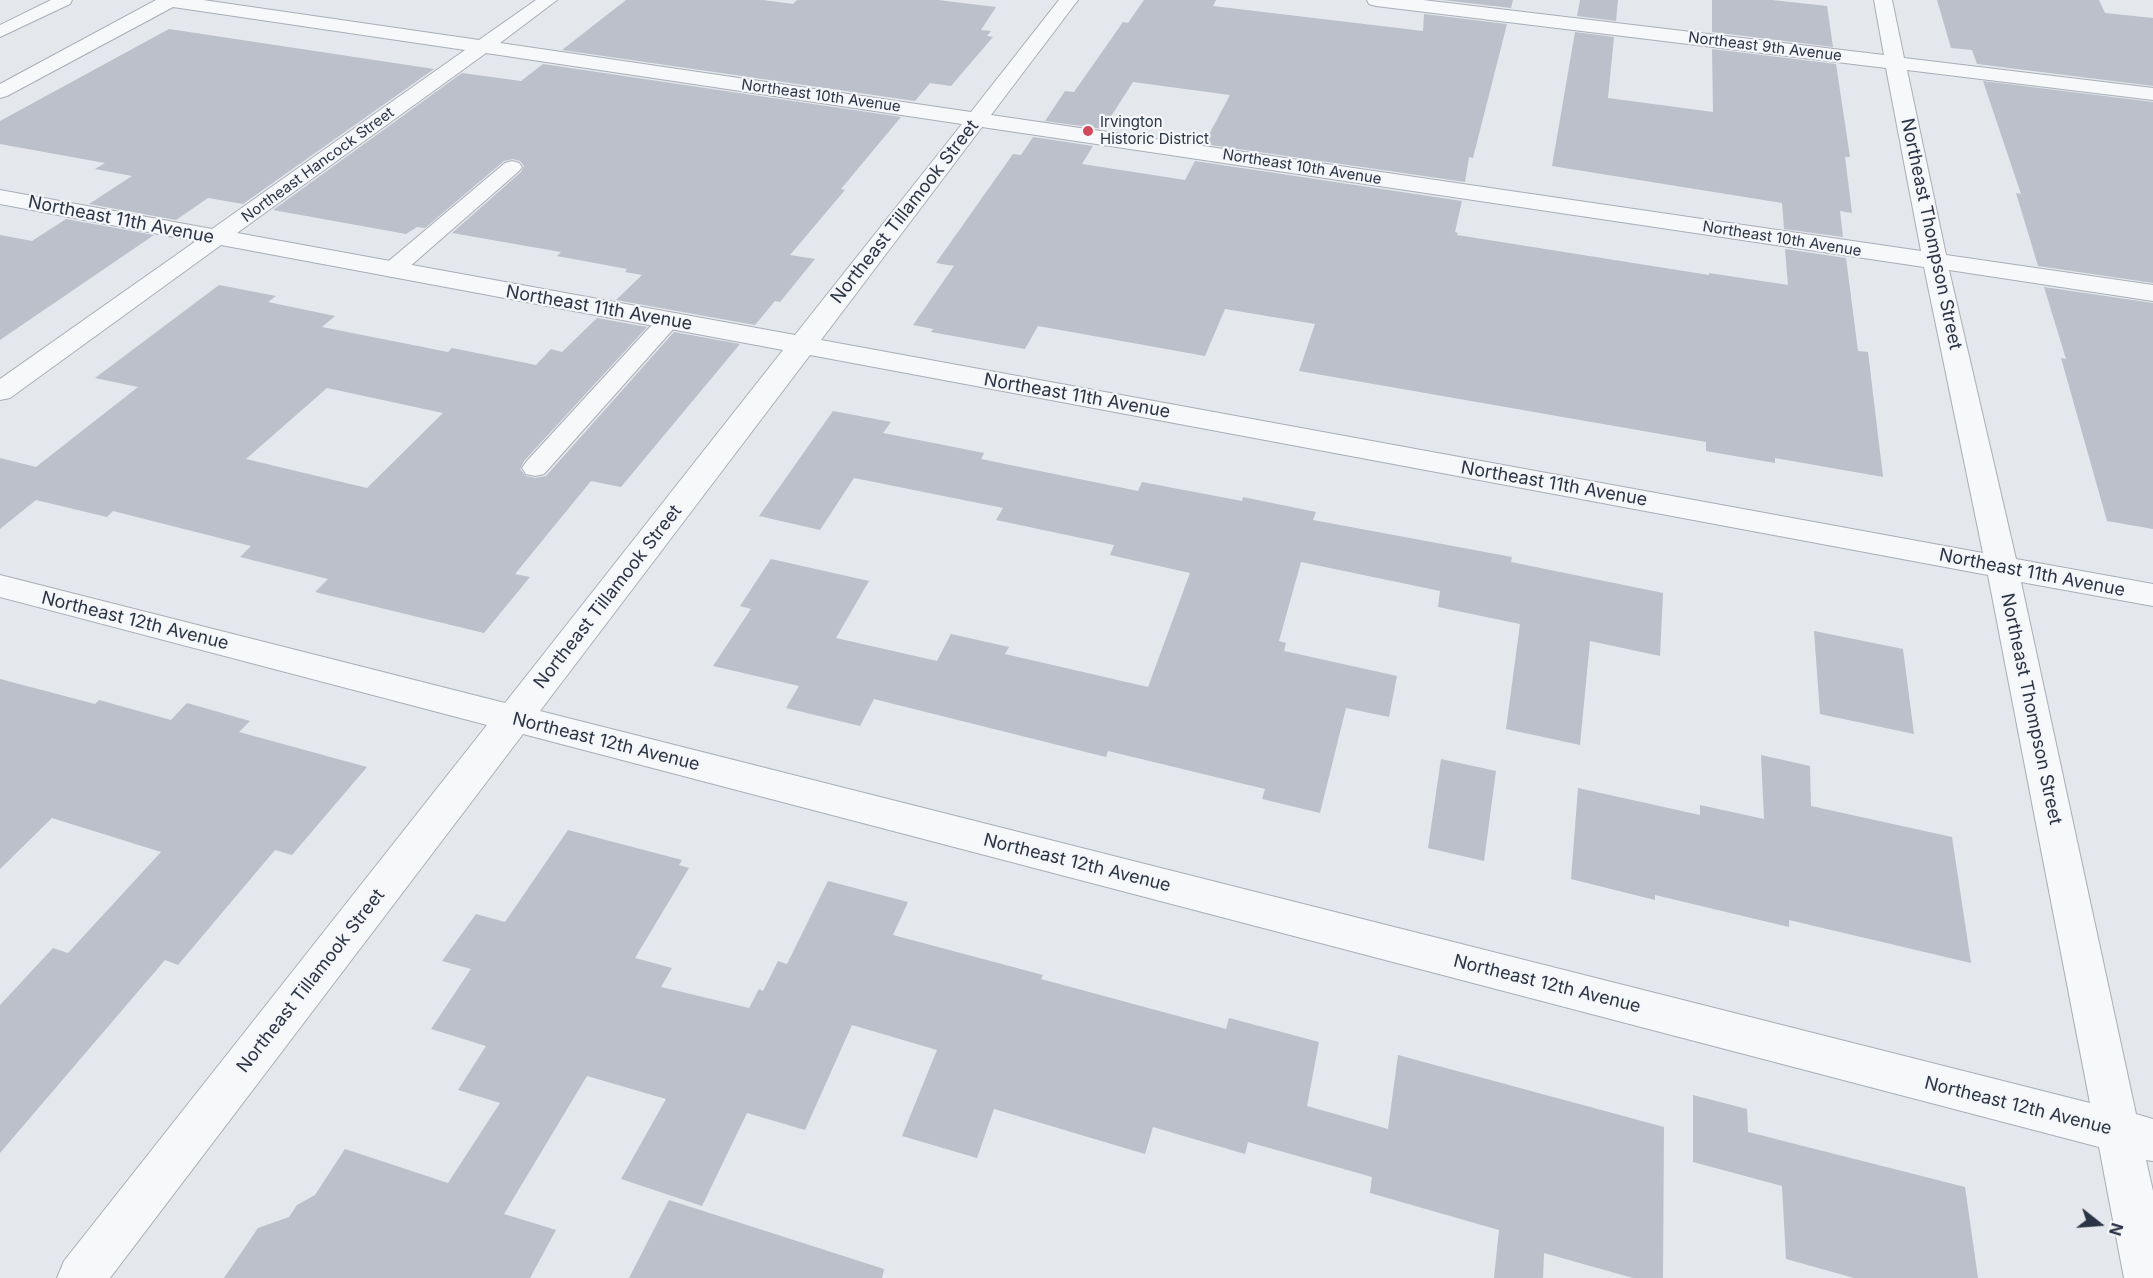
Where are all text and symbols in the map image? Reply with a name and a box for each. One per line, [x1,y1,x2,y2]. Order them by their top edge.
street label: Northeast 9th Avenue [1687,29,1843,65]
street label: Northeast 10th Avenue [740,76,902,116]
street label: Northeast Hancock Street [238,104,398,226]
place label: Irvington Historic District [1100,113,1209,148]
street label: Northeast Tillamook Street [827,116,983,308]
street label: Northeast Thompson Street [1896,116,1966,352]
marker: Irvington Historic District [1081,124,1095,138]
street label: Northeast 10th Avenue [1221,146,1383,188]
street label: Northeast 11th Avenue [26,191,216,249]
street label: Northeast 10th Avenue [1701,218,1863,260]
street label: Northeast 11th Avenue [504,281,694,335]
street label: Northeast 11th Avenue [982,369,1172,423]
street label: Northeast 11th Avenue [1459,457,1649,511]
street label: Northeast Tillamook Street [530,501,686,693]
street label: Northeast 11th Avenue [1937,544,2127,602]
street label: Northeast 12th Avenue [39,587,231,655]
street label: Northeast Thompson Street [1996,591,2066,827]
street label: Northeast 12th Avenue [510,708,702,776]
street label: Northeast 12th Avenue [981,829,1173,897]
street label: Northeast Tillamook Street [233,885,389,1077]
street label: Northeast 12th Avenue [1451,950,1643,1018]
street label: Northeast 12th Avenue [1922,1072,2114,1140]
north arrow [2069,1194,2129,1254]
text: N [2105,1220,2128,1238]

